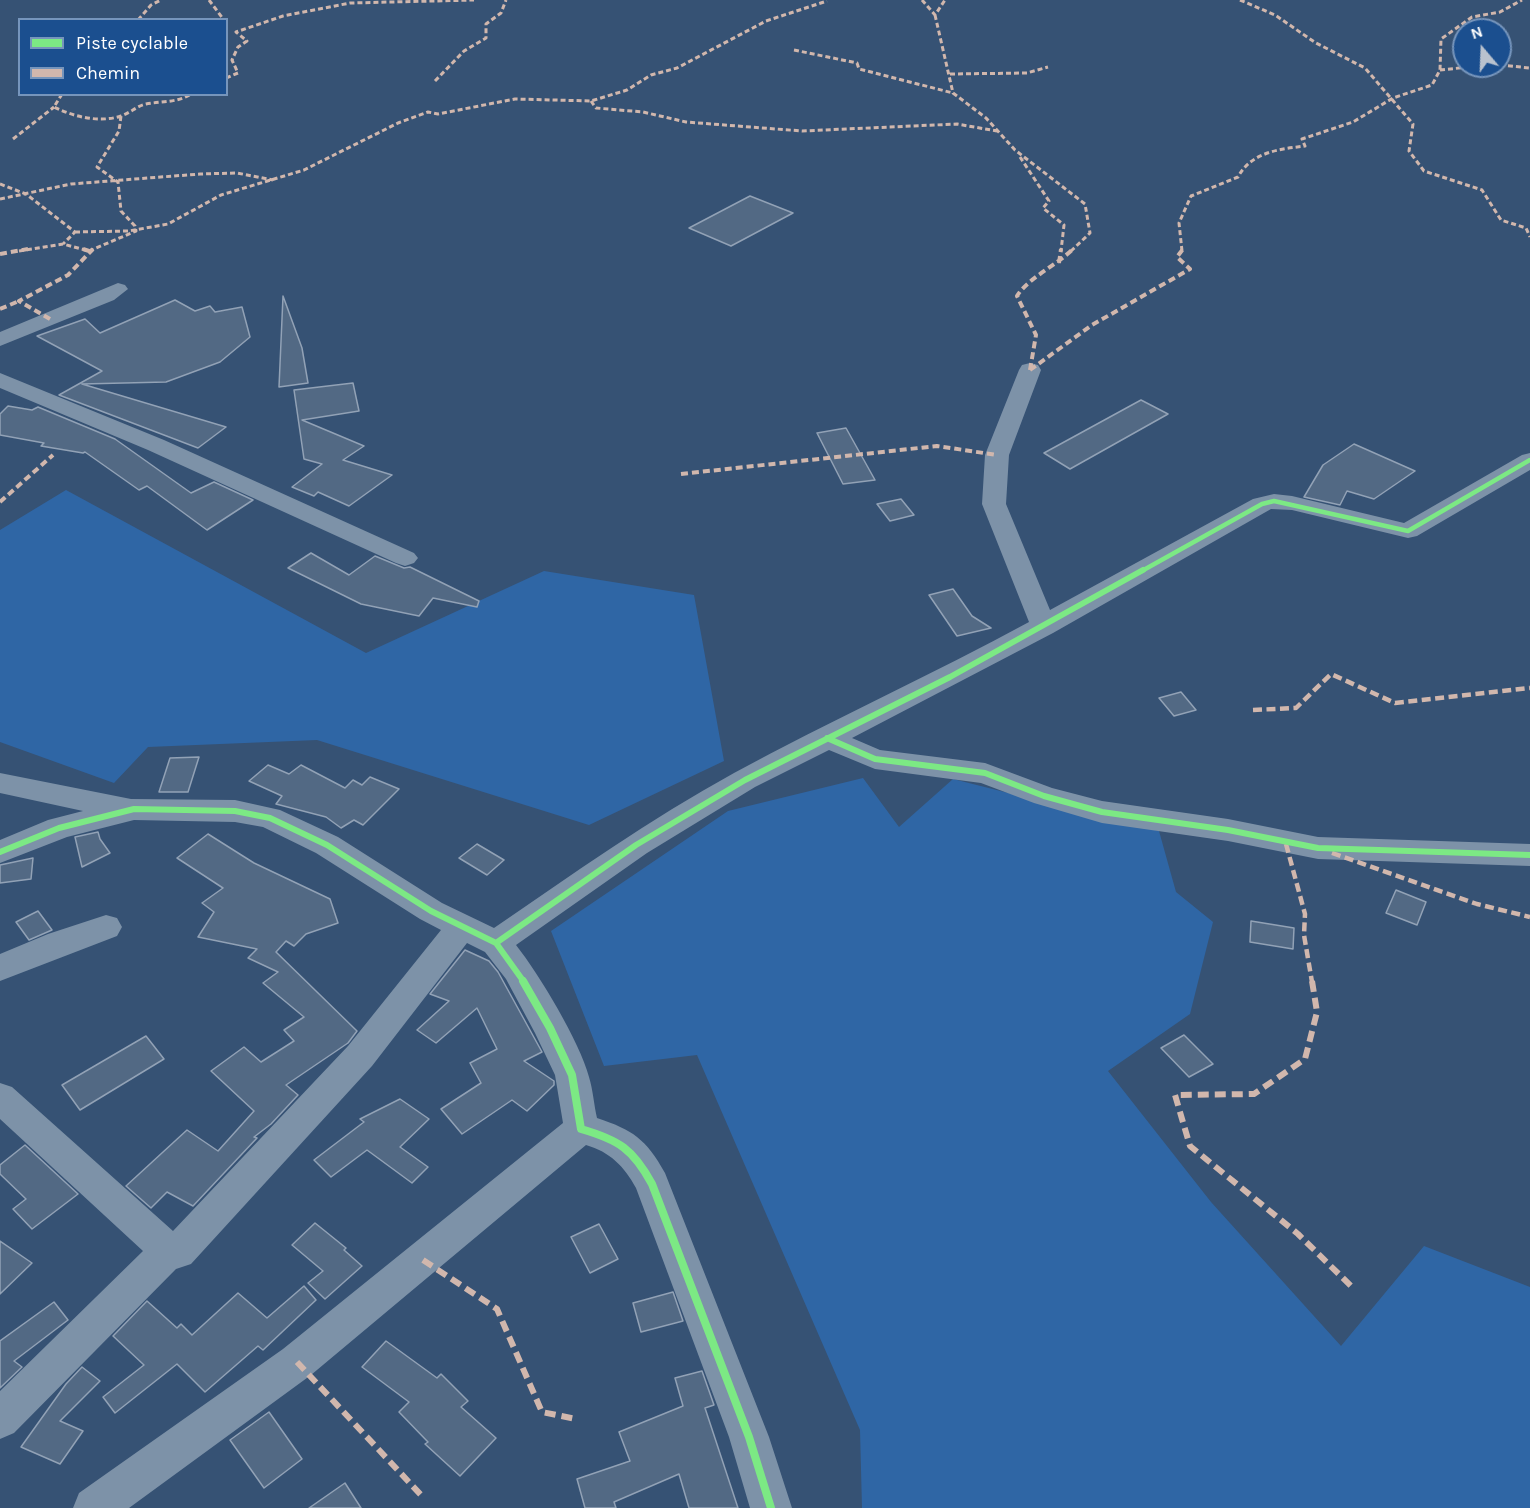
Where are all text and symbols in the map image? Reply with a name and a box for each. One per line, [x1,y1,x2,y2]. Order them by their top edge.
legend [18,18,228,96]
north arrow [1452,18,1512,78]
text: N [1468,22,1485,43]
text: Piste cyclable [76,32,188,54]
text: Chemin [76,62,140,84]

